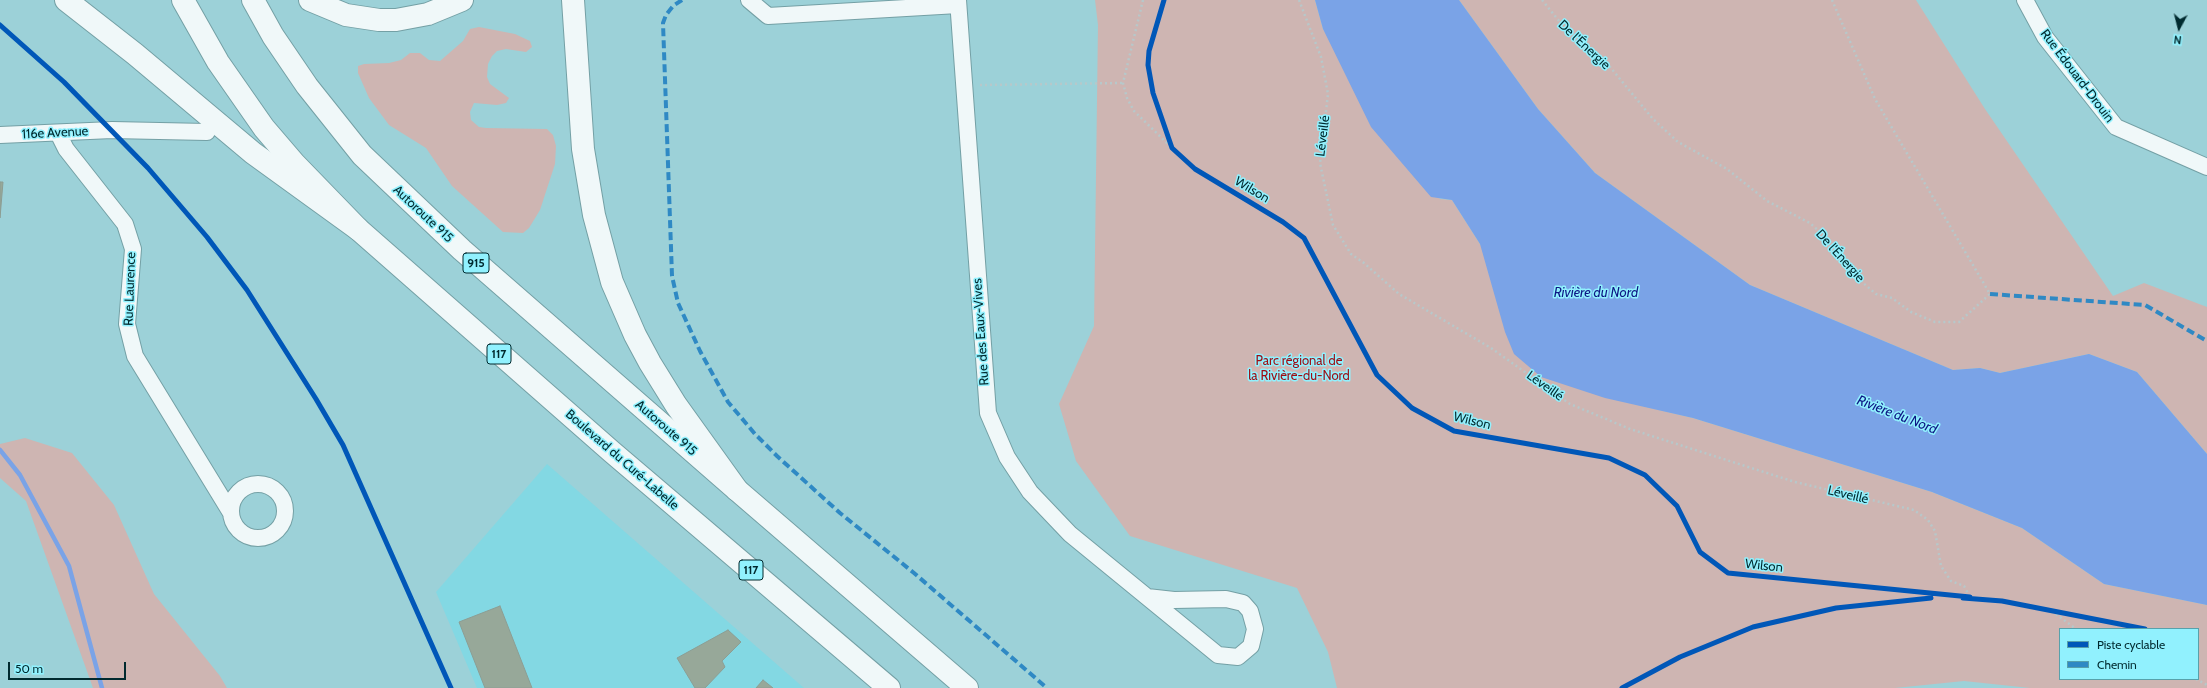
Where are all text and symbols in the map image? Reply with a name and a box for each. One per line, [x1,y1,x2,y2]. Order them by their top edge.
north arrow [2159,8,2199,48]
street label: De l'Énergie [1555,17,1613,73]
street label: Rue Édouard-Drouin [2037,26,2117,126]
text: N [2173,32,2182,47]
street label: Léveillé [1313,115,1333,157]
street label: 116e Avenue [21,123,89,143]
street label: Wilson [1232,174,1272,206]
street label: Autoroute 915 [390,182,456,246]
street label: De l'Énergie [1812,227,1868,285]
street label: Rue Laurence [121,252,139,326]
road number: 915 [463,253,489,273]
street label: Rue des Eaux-Vives [969,278,993,386]
water label: Rivière du Nord [1554,285,1638,301]
road number: 117 [487,344,511,364]
park label: Parc régional de la Rivière-du-Nord [1248,353,1350,384]
street label: Léveillé [1524,368,1566,404]
water label: Rivière du Nord [1855,392,1939,438]
street label: Autoroute 915 [632,397,700,459]
street label: Boulevard du Curé-Labelle [562,407,682,513]
street label: Wilson [1452,409,1492,433]
street label: Léveillé [1826,483,1870,507]
street label: Wilson [1744,556,1784,576]
road number: 117 [739,560,763,580]
legend [2059,628,2199,680]
text: Piste cyclable [2097,637,2165,652]
scale bar [10,654,128,680]
text: Chemin [2097,657,2137,672]
text: 50 m [15,661,43,676]

